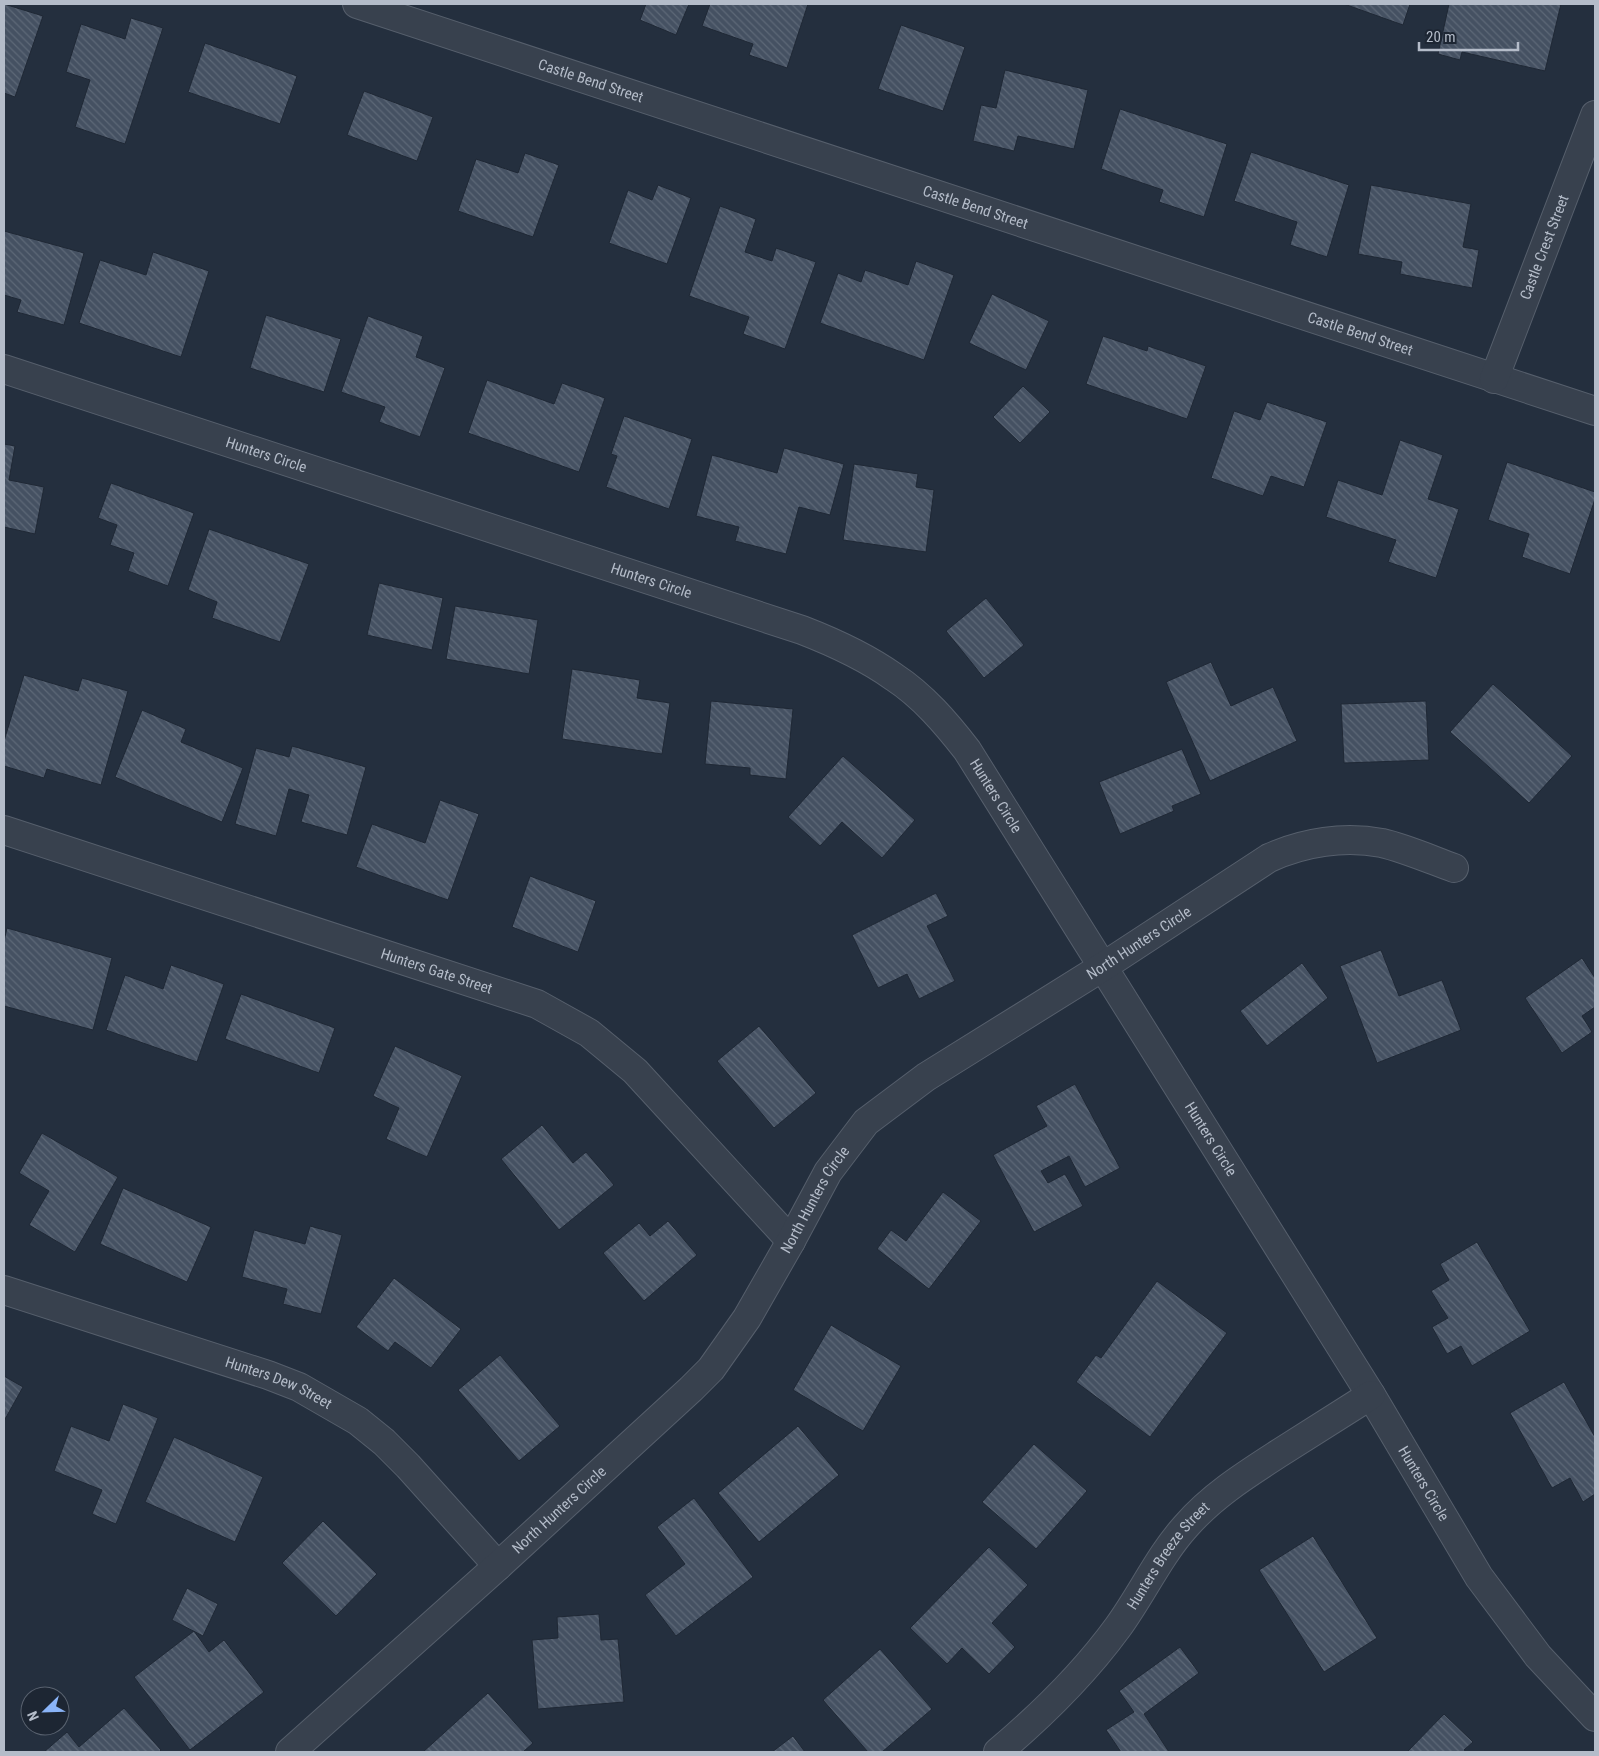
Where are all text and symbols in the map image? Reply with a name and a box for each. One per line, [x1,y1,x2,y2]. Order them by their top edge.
scale bar [1419,20,1518,52]
text: 20 m [1426,28,1456,46]
street label: Castle Bend Street [536,55,646,106]
street label: Castle Bend Street [921,182,1030,233]
street label: Castle Crest Street [1516,192,1573,302]
street label: Castle Bend Street [1305,308,1415,359]
street label: Hunters Circle [224,433,309,476]
street label: Hunters Circle [609,559,694,602]
street label: Hunters Circle [966,756,1026,836]
street label: North Hunters Circle [1083,902,1195,984]
street label: Hunters Gate Street [378,945,495,998]
street label: Hunters Circle [1181,1099,1241,1180]
street label: North Hunters Circle [777,1143,853,1257]
street label: Hunters Dew Street [223,1353,335,1413]
street label: Hunters Circle [1394,1443,1453,1524]
street label: North Hunters Circle [508,1462,610,1557]
street label: Hunters Breeze Street [1123,1498,1213,1613]
north arrow [20,1686,70,1736]
text: N [24,1709,42,1723]

